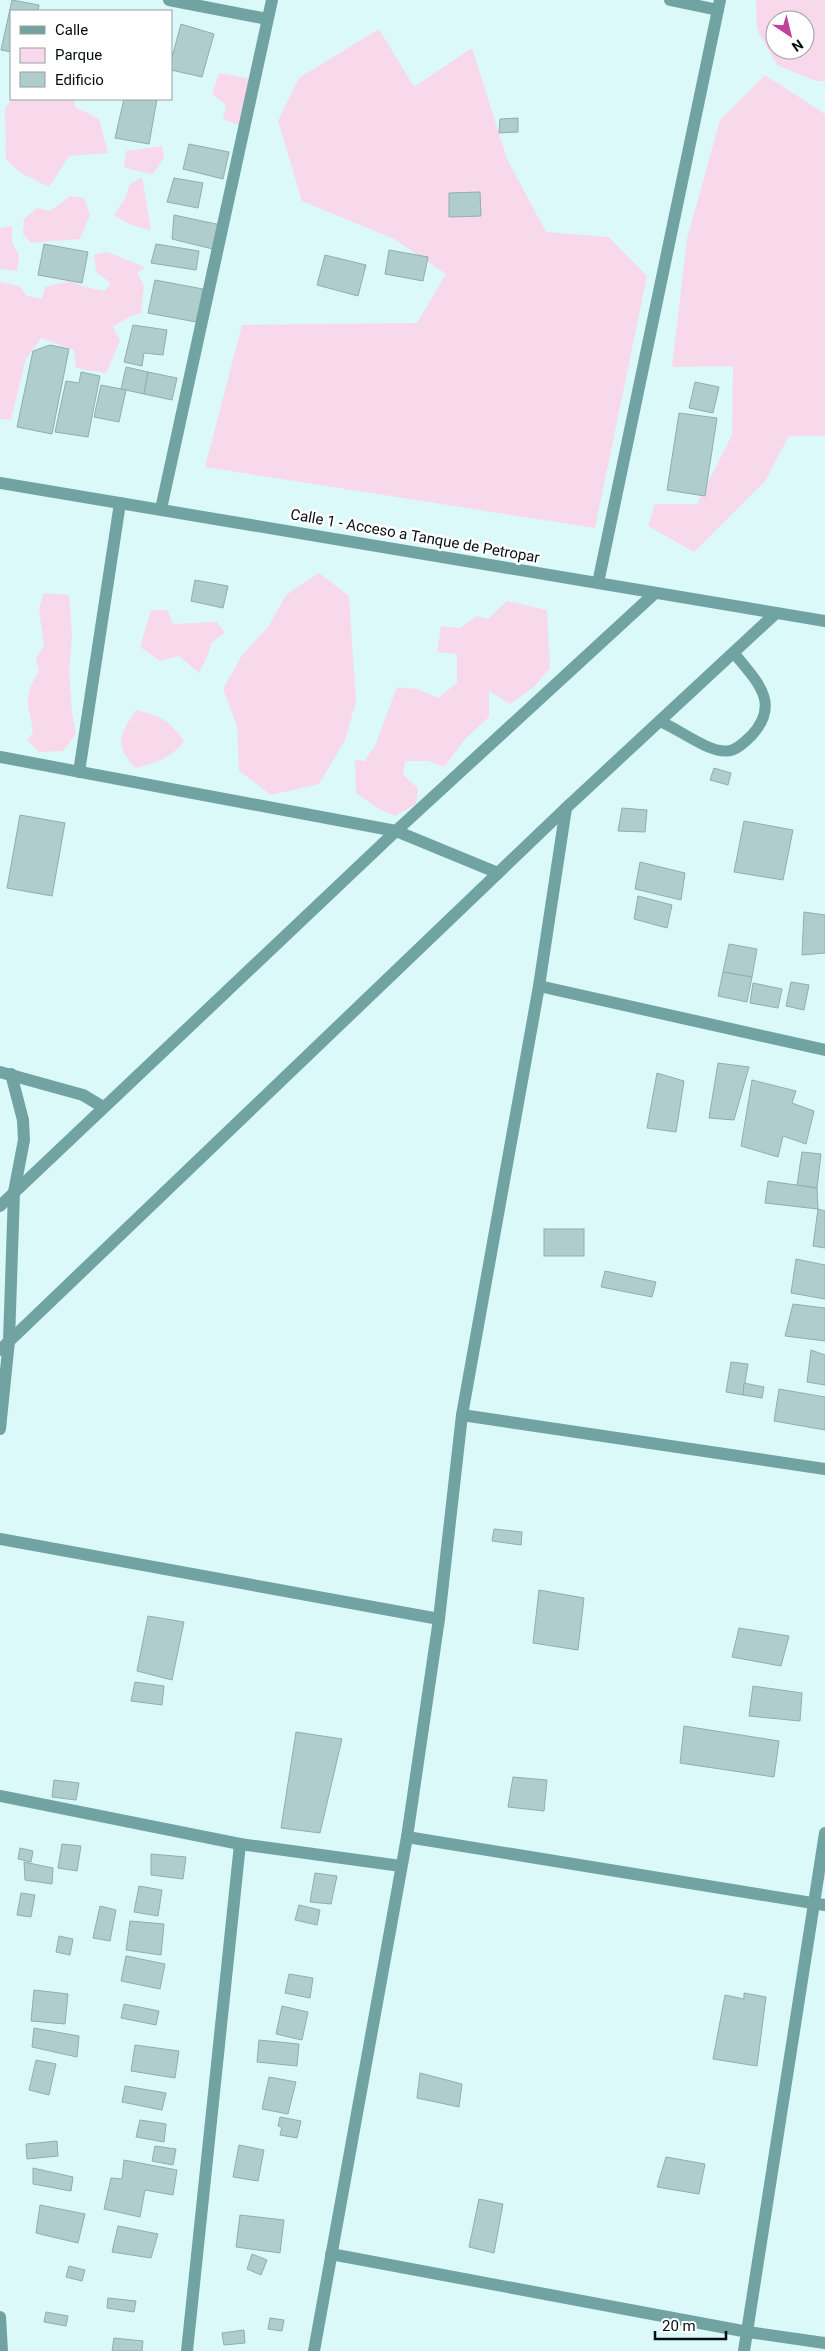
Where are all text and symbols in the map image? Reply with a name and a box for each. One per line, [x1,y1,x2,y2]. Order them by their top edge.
legend [10,10,172,100]
north arrow [765,10,815,60]
text: Calle [55,21,88,39]
text: N [789,36,806,55]
text: Parque [55,46,102,64]
text: Edificio [55,71,104,89]
street label: Calle 1 - Acceso a Tanque de Petropar [289,505,541,567]
scale bar [655,2308,726,2340]
text: 20 m [662,2317,696,2335]

